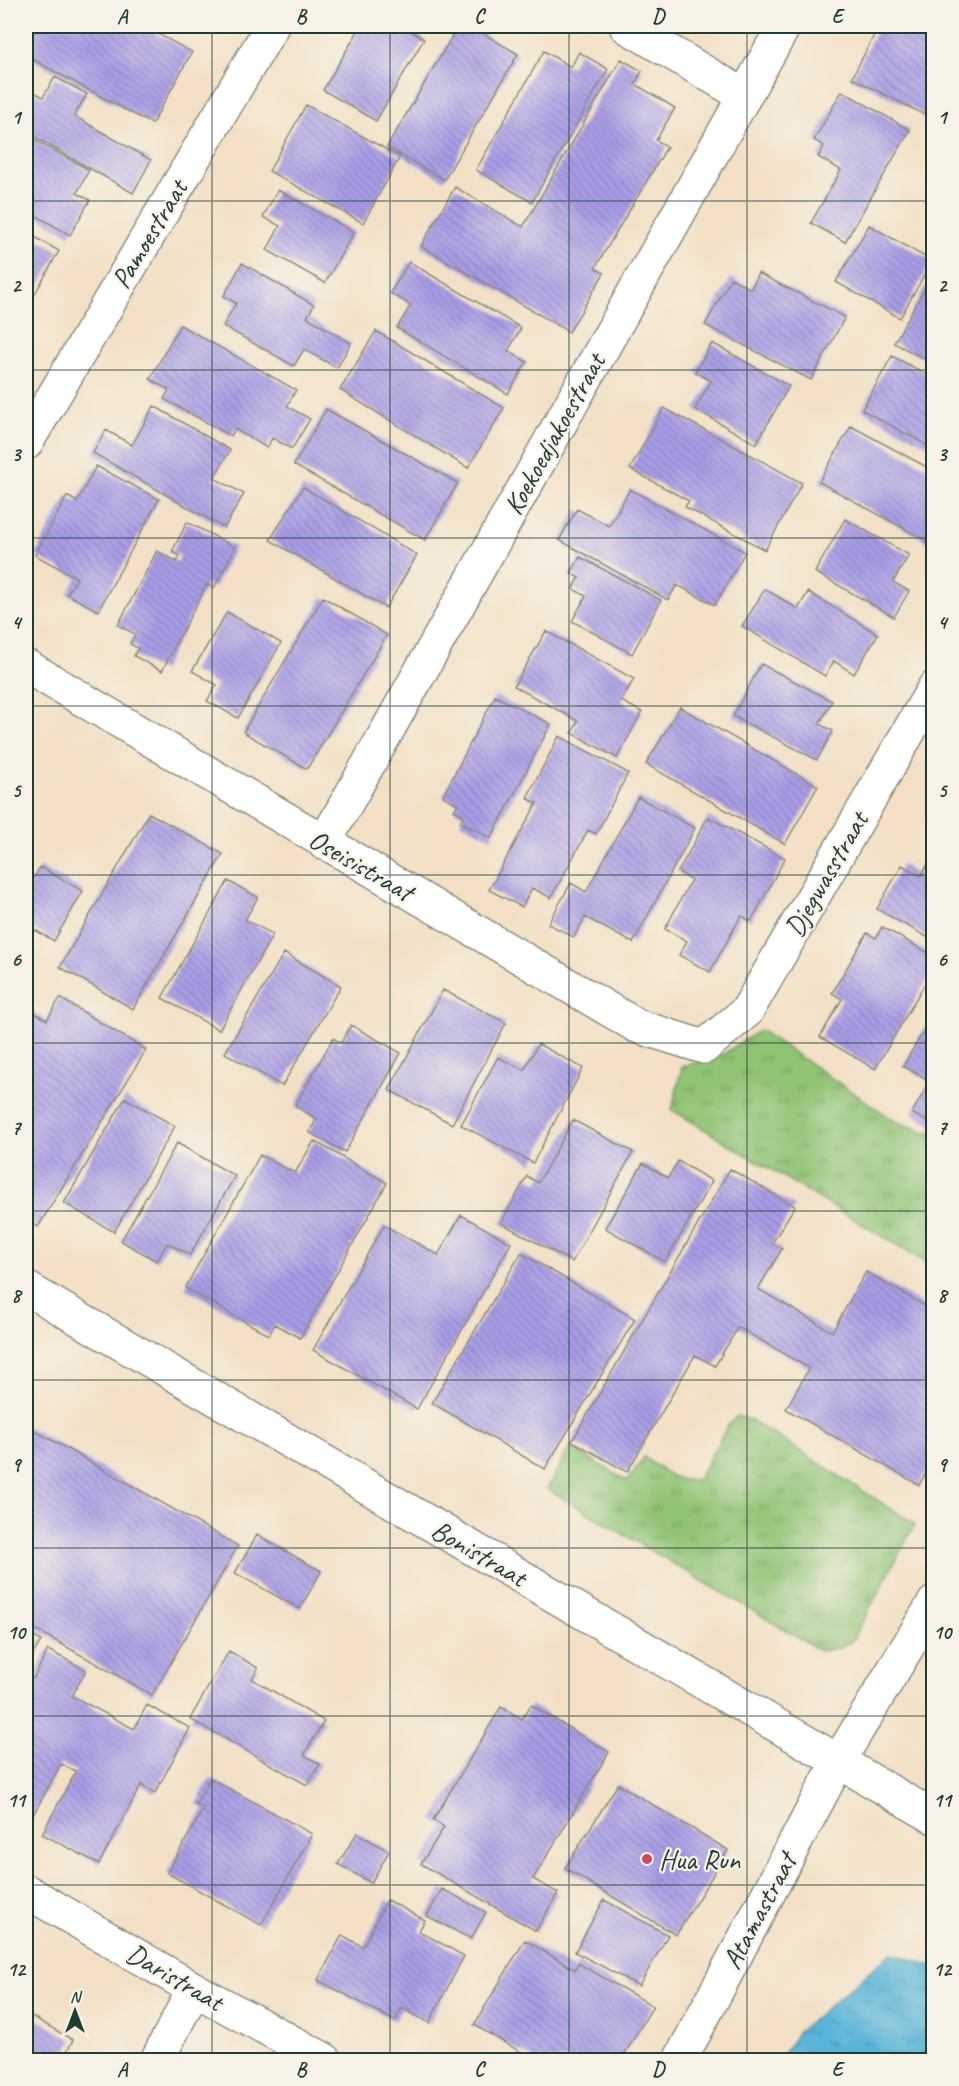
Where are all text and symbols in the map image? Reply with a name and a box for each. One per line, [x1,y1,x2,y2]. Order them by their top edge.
text: A [117,4,129,29]
text: B [296,4,308,29]
text: C [474,4,486,29]
text: D [652,4,666,29]
text: E [832,4,846,29]
text: 1 [12,105,23,130]
text: 1 [938,105,949,130]
street label: Pamoestraat [103,171,196,295]
text: 2 [12,273,23,298]
text: 2 [938,273,949,298]
street label: Koekoedjakoestraat [495,345,614,521]
text: 3 [12,442,23,467]
text: 3 [938,442,949,467]
text: 4 [12,610,24,635]
text: 4 [938,610,950,635]
text: 5 [12,778,23,803]
text: 5 [938,778,949,803]
street label: Djegwasstraat [776,803,877,943]
street label: Oseisistraat [303,821,423,911]
text: 6 [11,947,22,972]
text: 6 [937,947,948,972]
text: 7 [12,1115,23,1140]
text: 7 [938,1115,949,1140]
text: 8 [12,1283,24,1308]
text: 8 [938,1283,950,1308]
text: 9 [12,1452,23,1477]
text: 9 [938,1452,949,1477]
street label: Bonistraat [425,1512,535,1596]
text: 10 [7,1620,27,1645]
text: 10 [933,1620,953,1645]
text: 11 [7,1788,27,1813]
text: 11 [933,1788,953,1813]
place label: Hua Run [659,1842,741,1877]
street label: Atamastraat [714,1844,806,1975]
marker: Hua Run [640,1852,654,1866]
street label: Daristraat [121,1935,232,2020]
text: 12 [7,1957,27,1982]
text: 12 [933,1957,953,1982]
north arrow [45,1981,105,2041]
text: N [70,1987,83,2007]
text: A [117,2057,129,2082]
text: B [296,2057,308,2082]
text: C [474,2057,486,2082]
text: D [652,2057,666,2082]
text: E [832,2057,846,2082]

